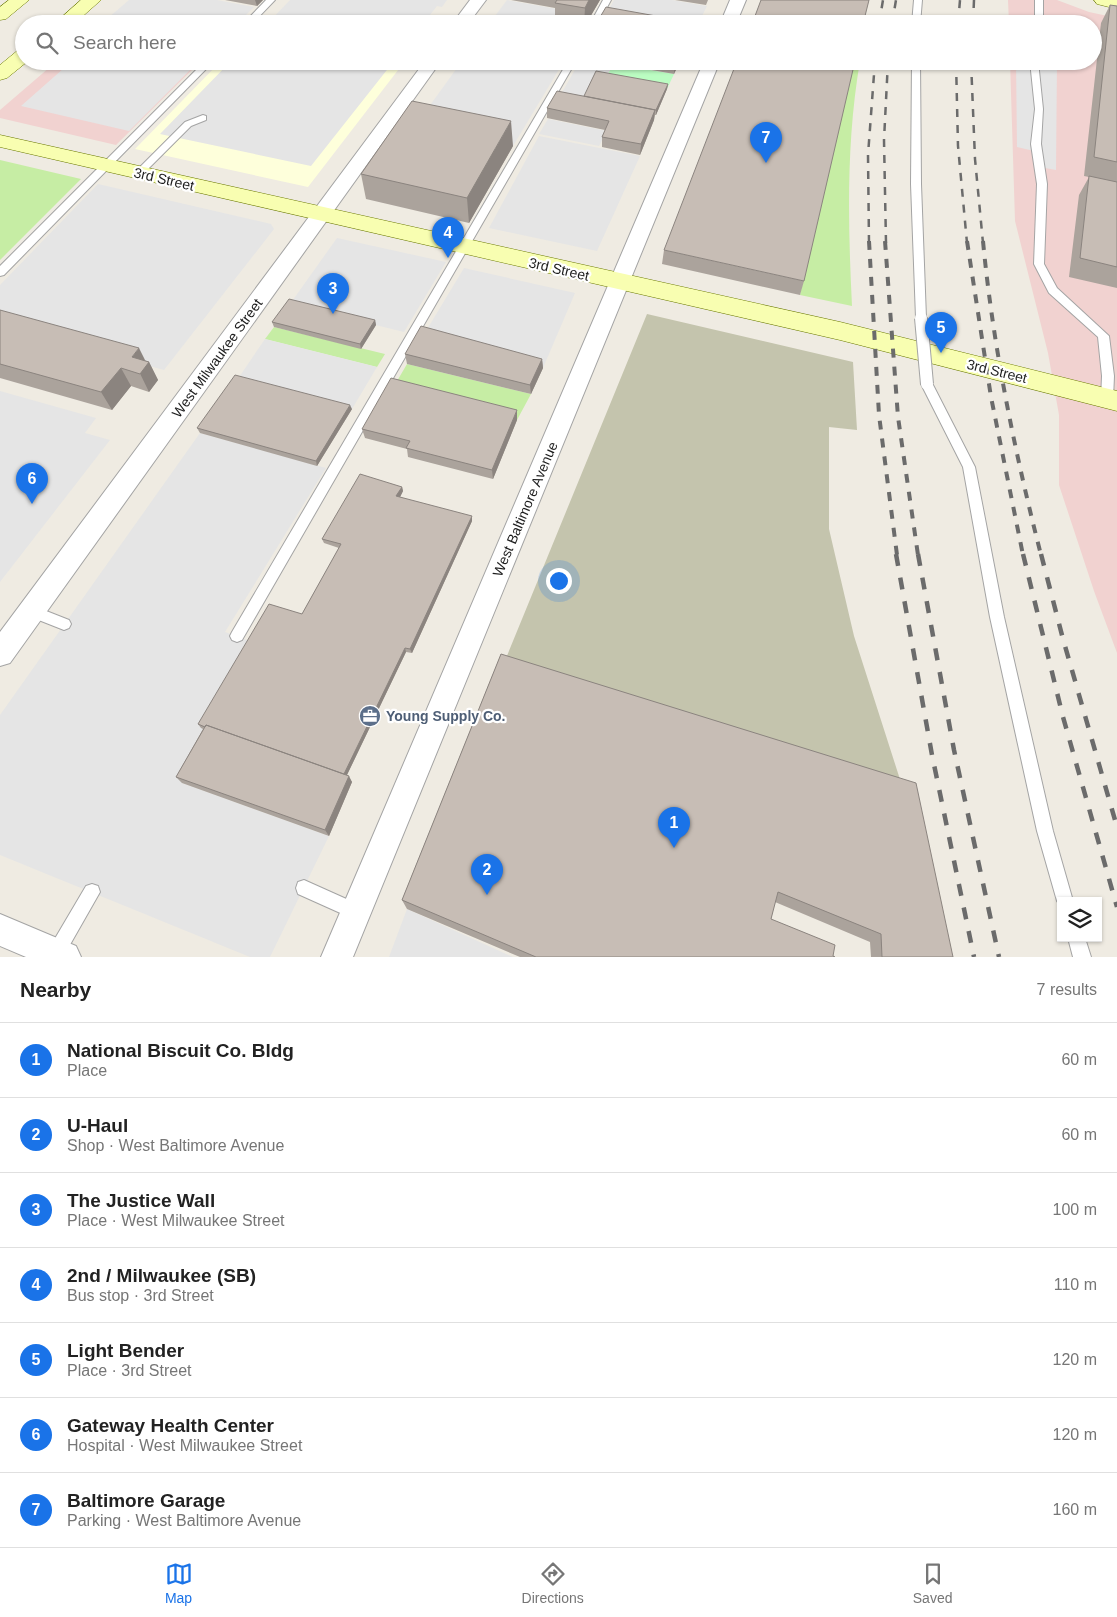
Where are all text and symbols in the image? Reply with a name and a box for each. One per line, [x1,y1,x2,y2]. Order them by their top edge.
search box [15,15,1102,70]
icon: search [33,29,61,57]
text: Search here [73,32,177,53]
pin: 7 [750,122,782,163]
street label: 3rd Street [132,164,196,194]
pin: 4 [432,217,464,258]
street label: 3rd Street [527,254,591,284]
pin: 3 [317,273,349,314]
street label: West Milwaukee Street [169,295,266,421]
pin: 5 [925,312,957,353]
street label: 3rd Street [965,356,1029,386]
street label: West Baltimore Avenue [489,439,561,579]
pin: 6 [16,463,48,504]
your location [546,568,572,594]
office icon: Young Supply Co. [358,704,382,728]
place label: Young Supply Co. [386,708,506,724]
pin: 1 [658,807,690,848]
pin: 2 [471,854,503,895]
map controls [1057,897,1102,942]
button: layers [1057,897,1102,942]
text: Nearby [20,978,91,1001]
text: 7 results [1037,981,1097,998]
text: National Biscuit Co. Bldg [67,1040,294,1061]
text: 1 [32,1051,40,1068]
text: 60 m [1061,1051,1097,1068]
text: Place [67,1062,107,1079]
text: U-Haul [67,1115,128,1136]
text: 2 [32,1126,40,1143]
text: 60 m [1061,1126,1097,1143]
text: Shop · West Baltimore Avenue [67,1137,284,1154]
text: The Justice Wall [67,1190,215,1211]
text: 3 [32,1201,40,1218]
text: 100 m [1053,1201,1097,1218]
text: Place · West Milwaukee Street [67,1212,285,1229]
text: 2nd / Milwaukee (SB) [67,1265,256,1286]
text: 4 [32,1276,40,1293]
text: 110 m [1054,1276,1097,1293]
text: Bus stop · 3rd Street [67,1287,214,1304]
text: Light Bender [67,1340,184,1361]
text: 5 [32,1351,40,1368]
text: 120 m [1053,1351,1097,1368]
text: Place · 3rd Street [67,1362,192,1379]
text: Gateway Health Center [67,1415,274,1436]
text: 6 [32,1426,40,1443]
text: 120 m [1053,1426,1097,1443]
text: Hospital · West Milwaukee Street [67,1437,302,1454]
text: Baltimore Garage [67,1490,225,1511]
text: 7 [32,1501,40,1518]
text: 160 m [1053,1501,1097,1518]
text: Parking · West Baltimore Avenue [67,1512,301,1529]
tab: Map [165,1560,193,1606]
tab: Directions [522,1560,584,1606]
tab: Saved [913,1560,952,1606]

